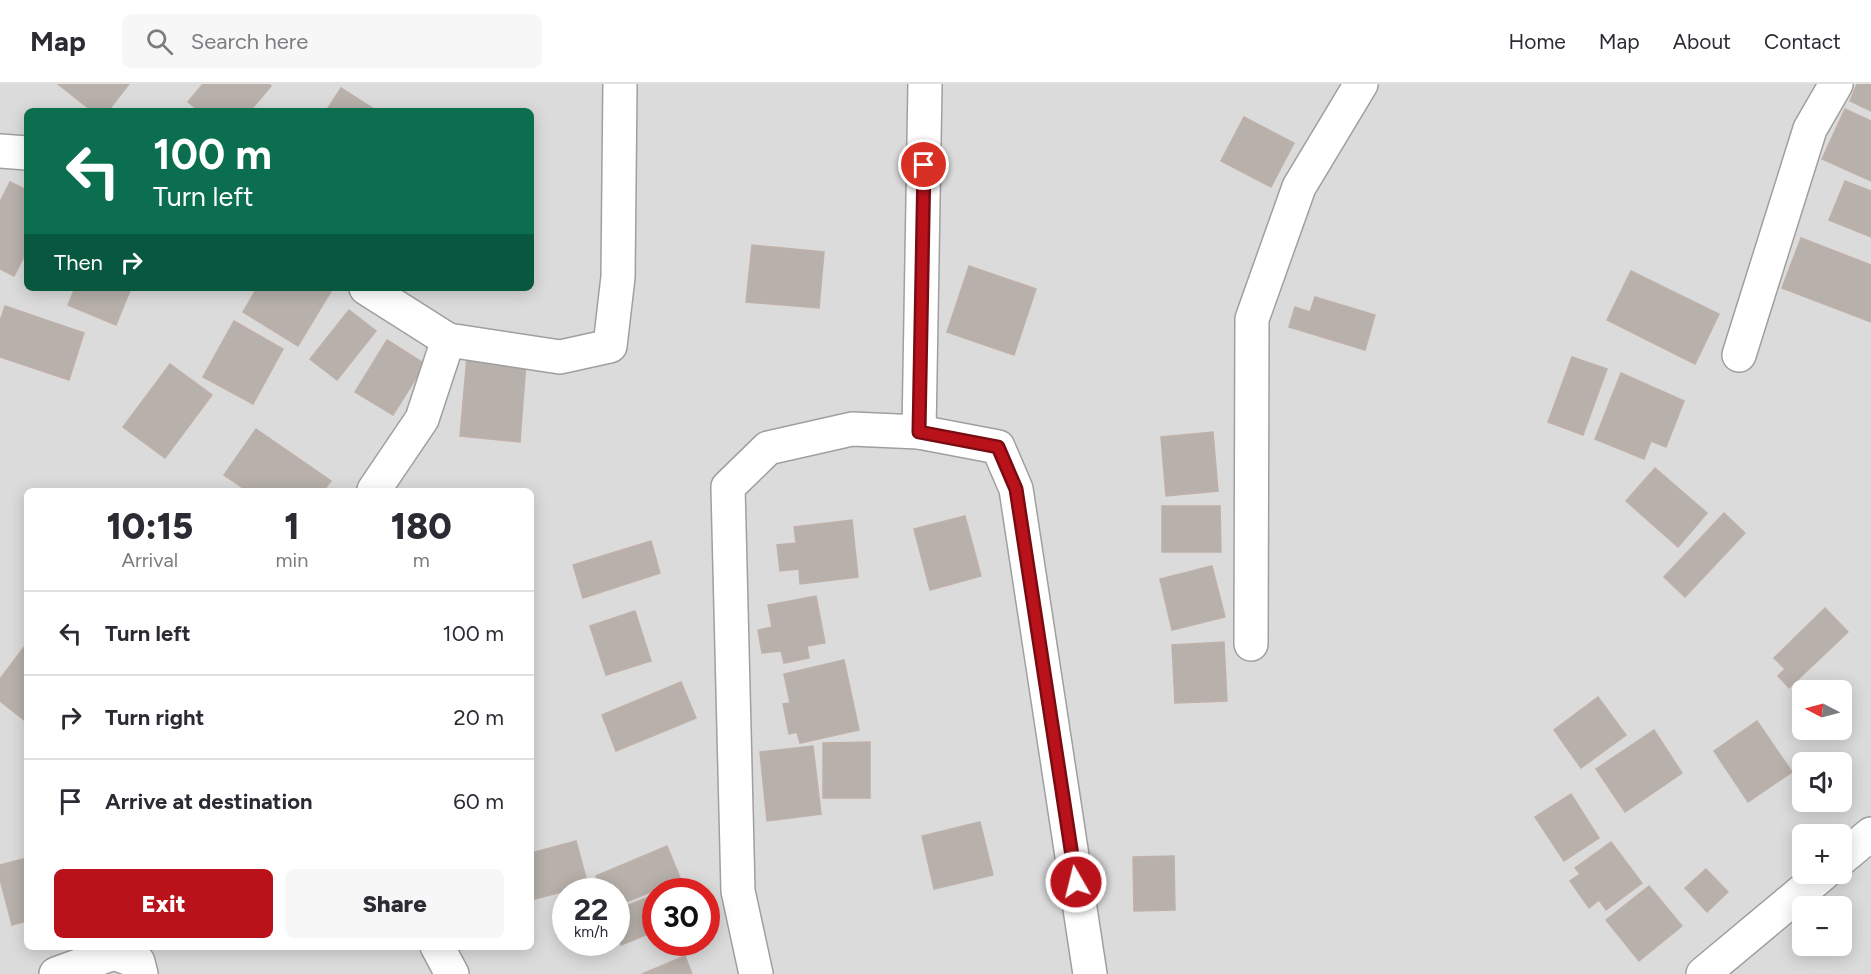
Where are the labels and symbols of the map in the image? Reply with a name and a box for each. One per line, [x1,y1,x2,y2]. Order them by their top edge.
pin [898,139,949,190]
north arrow [1792,680,1852,740]
position arrow [1044,850,1108,914]
speed limit sign: 30 [642,878,720,956]

